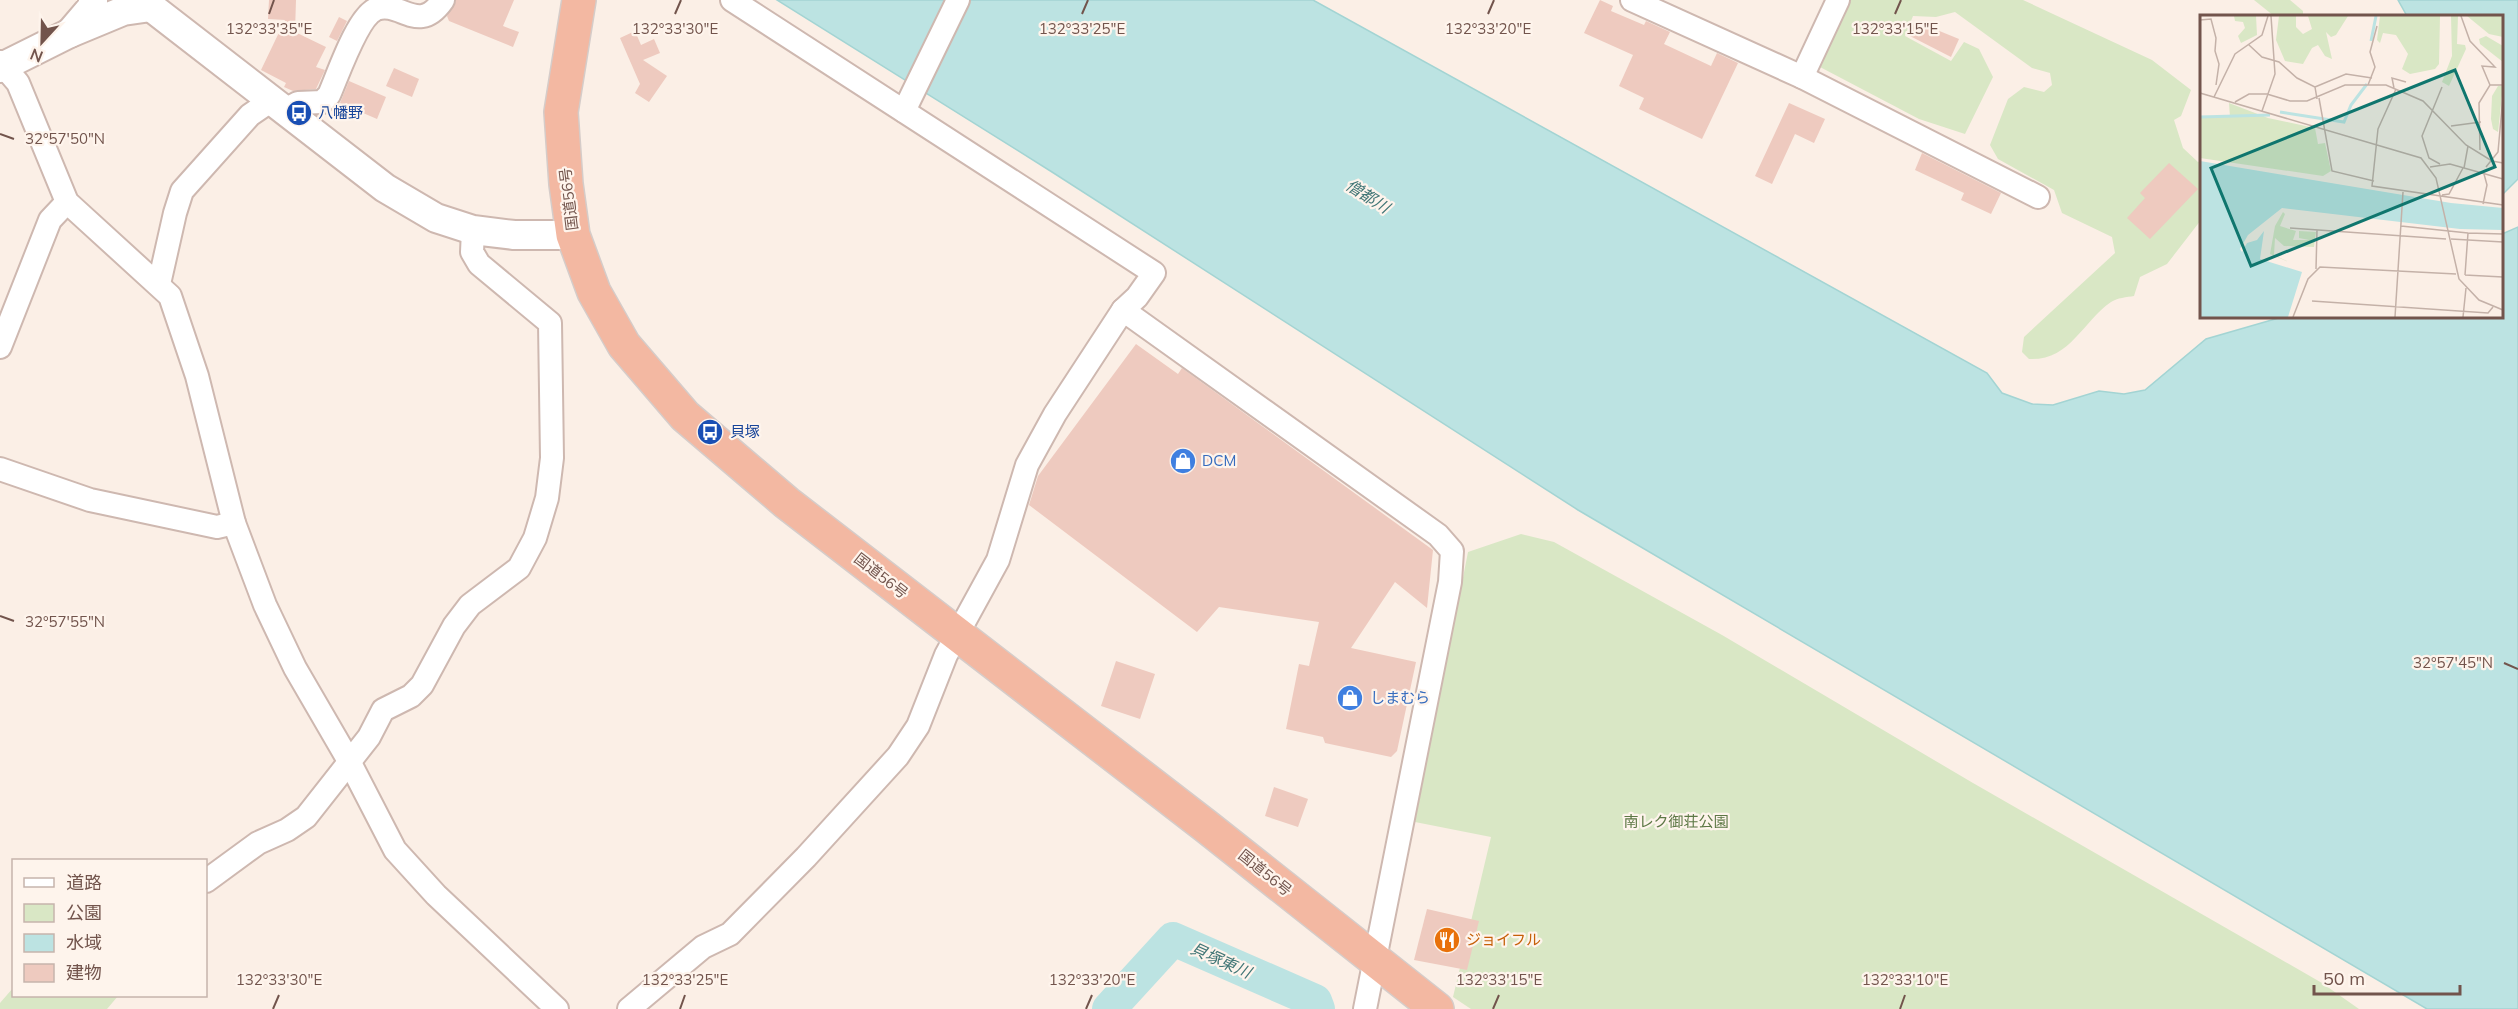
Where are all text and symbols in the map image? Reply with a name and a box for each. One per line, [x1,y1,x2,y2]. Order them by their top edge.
north arrow [12,12,72,72]
inset map [2200,15,2503,318]
text: 132°33'35"E [226,19,312,38]
text: 132°33'30"E [632,19,718,38]
text: 132°33'25"E [1039,19,1125,38]
text: 132°33'20"E [1445,19,1531,38]
text: 132°33'15"E [1852,19,1938,38]
text: N [27,44,46,67]
bus stop icon: 八幡野 [284,98,314,128]
place label: 八幡野 [318,103,363,122]
text: 32°57'50"N [25,129,105,148]
street label: 国道56号 [555,167,582,231]
water label: 僧都川 [1342,175,1395,218]
bus stop icon: 貝塚 [695,417,725,447]
place label: 貝塚 [730,422,760,441]
shop icon: DCM [1168,446,1198,476]
place label: DCM [1202,451,1236,470]
street label: 国道56号 [851,549,912,602]
text: 32°57'55"N [25,612,105,631]
text: 32°57'45"N [2413,653,2493,672]
shop icon: しまむら [1335,683,1365,713]
place label: しまむら [1370,688,1430,707]
park label: 南レク御荘公園 [1623,812,1729,831]
street label: 国道56号 [1235,845,1296,900]
legend [12,859,207,997]
text: 道路 [66,871,102,894]
text: 公園 [66,901,102,924]
restaurant icon: ジョイフル [1432,925,1462,955]
place label: ジョイフル [1466,930,1541,949]
text: 水域 [66,931,102,954]
water label: 貝塚東川 [1188,938,1256,983]
scale bar [2314,958,2460,996]
text: 建物 [66,961,102,984]
text: 50 m [2323,967,2365,990]
text: 132°33'30"E [236,970,322,989]
text: 132°33'25"E [642,970,728,989]
text: 132°33'20"E [1049,970,1135,989]
text: 132°33'15"E [1456,970,1542,989]
text: 132°33'10"E [1862,970,1948,989]

